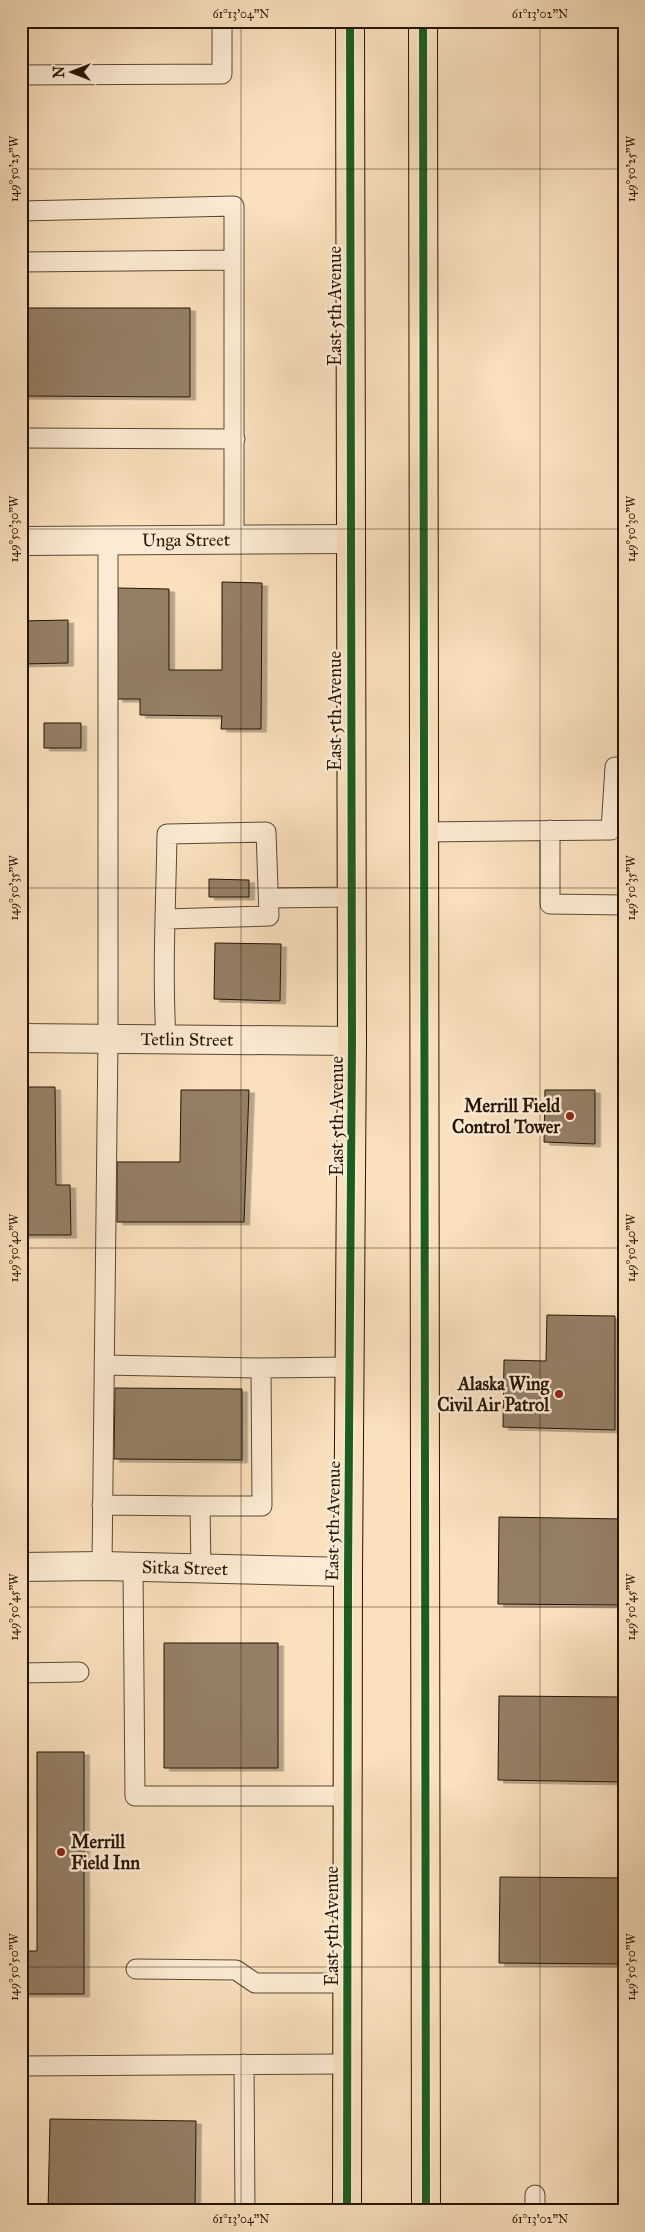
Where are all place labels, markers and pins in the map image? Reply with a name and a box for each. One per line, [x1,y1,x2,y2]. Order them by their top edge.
place label: Merrill Field Control Tower [452,1095,561,1138]
marker: Merrill Field Control Tower [564,1110,576,1122]
place label: Alaska Wing Civil Air Patrol [437,1373,550,1416]
marker: Alaska Wing Civil Air Patrol [553,1388,565,1400]
place label: Merrill Field Inn [71,1831,140,1874]
marker: Merrill Field Inn [55,1846,67,1858]

